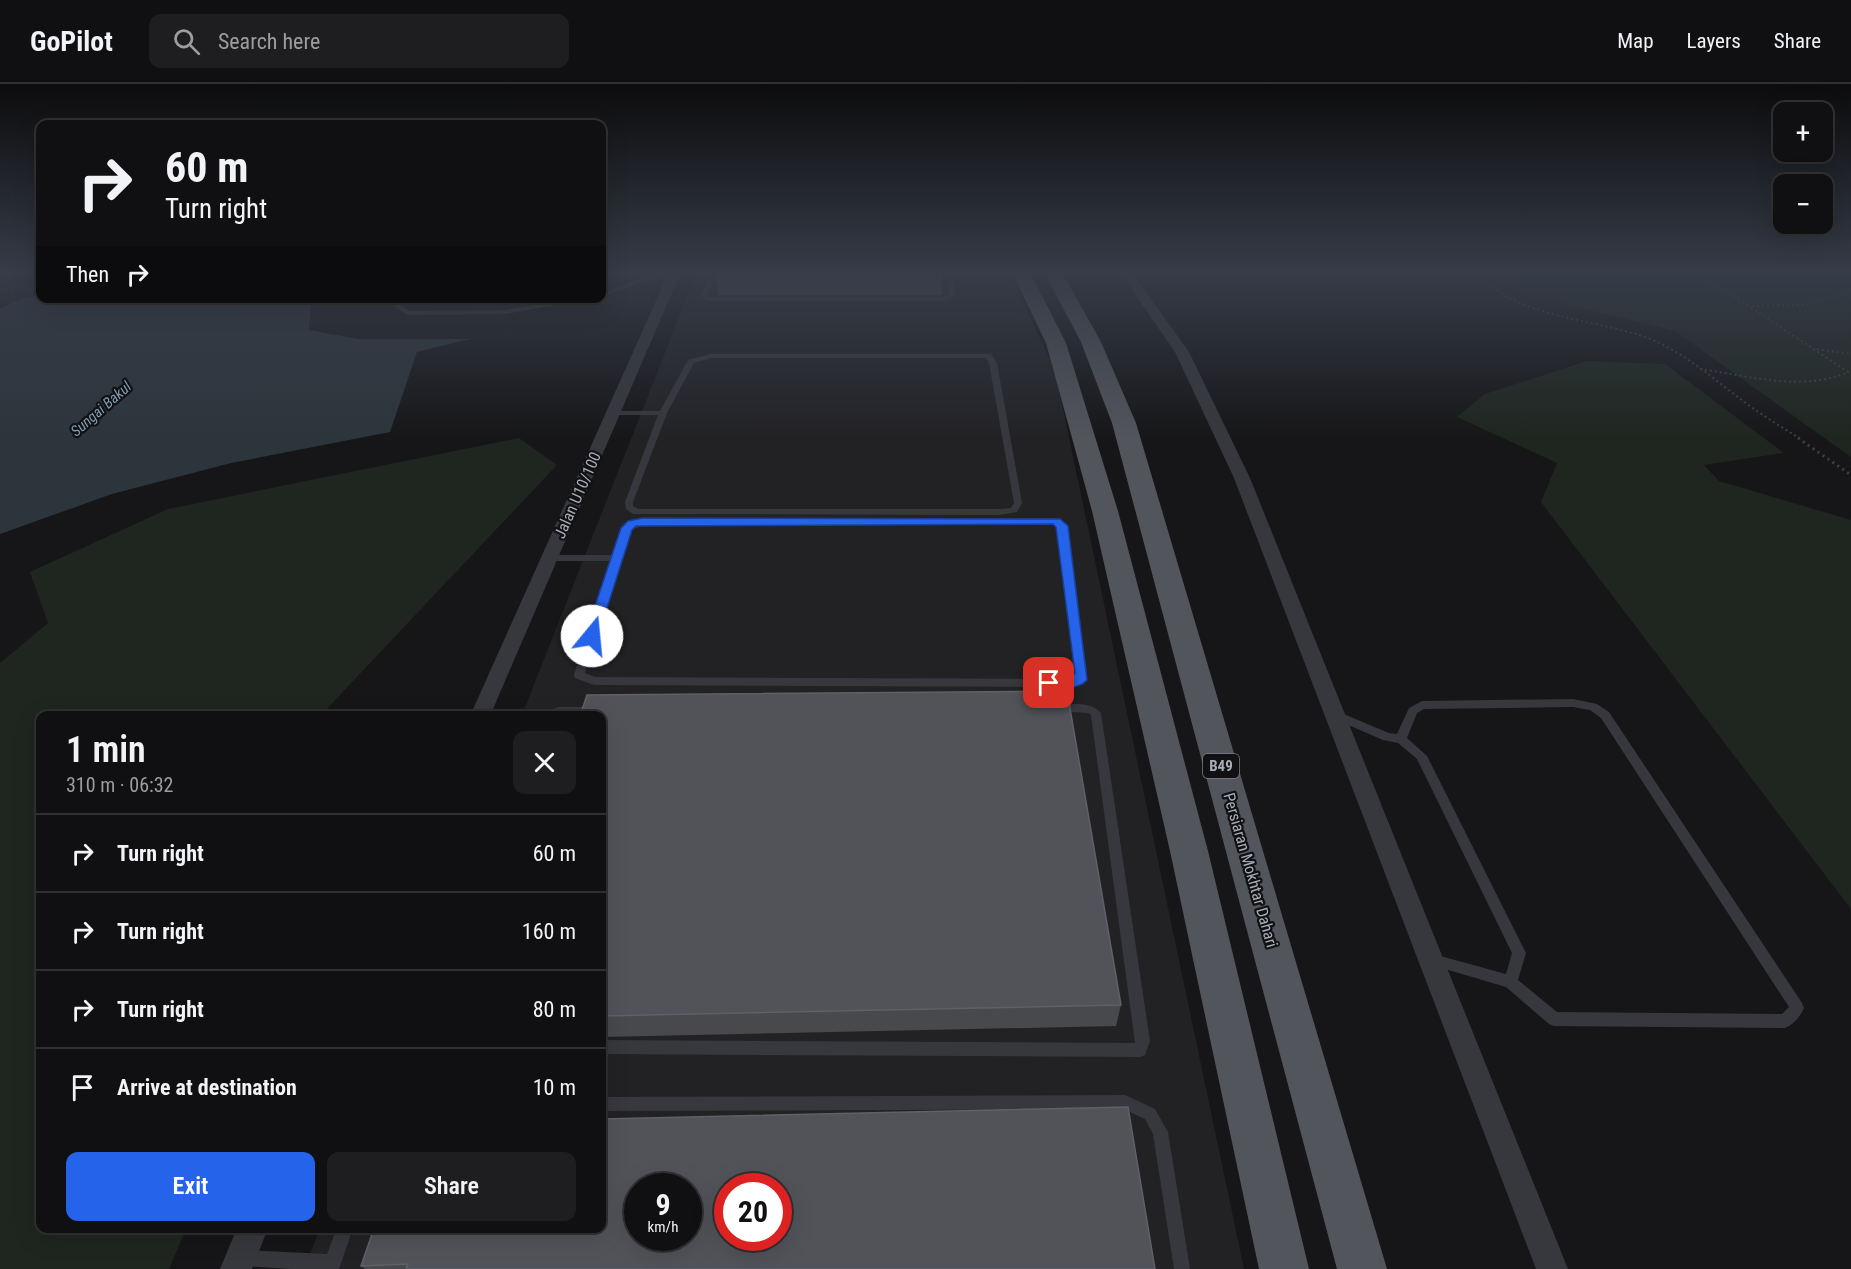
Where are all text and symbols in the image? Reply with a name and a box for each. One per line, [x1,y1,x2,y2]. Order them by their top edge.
search box [149,14,569,68]
text: GoPilot [30,25,113,58]
icon: search [170,25,203,58]
text: Search here [218,29,320,54]
text: Map [1617,29,1654,53]
text: Layers [1687,29,1741,53]
text: Share [1774,29,1821,53]
map controls [1773,102,1833,234]
button: + [1773,102,1833,162]
text: 60 m [165,143,248,192]
icon: right [66,144,144,222]
button: − [1773,174,1833,234]
text: Turn right [165,193,267,225]
icon: right [121,258,154,291]
text: Then [66,262,109,287]
water label: Sungai Bakul [67,377,135,440]
street label: Jalan U10/100 [550,449,605,541]
position arrow [560,604,624,668]
pin [1023,657,1074,708]
icon: arrive [1032,666,1065,699]
text: 1 min [66,729,146,771]
button: close [513,731,576,794]
road number: B49 [1203,754,1239,778]
text: 310 m · 06:32 [66,773,173,797]
street label: Persiaran Mokhtar Dahari [1219,791,1282,950]
icon: right [66,837,99,870]
text: Turn right [117,841,204,866]
text: 60 m [533,841,576,866]
icon: right [66,915,99,948]
text: Turn right [117,919,204,944]
text: 160 m [522,919,576,944]
icon: right [66,993,99,1026]
text: Turn right [117,997,204,1022]
text: 80 m [533,997,576,1022]
icon: arrive [66,1071,99,1104]
text: Arrive at destination [117,1075,297,1100]
text: 10 m [533,1075,576,1100]
button: Exit [66,1152,315,1221]
button: Share [327,1152,576,1221]
speed limit sign: 20 [714,1173,792,1251]
text: 9 [655,1187,671,1222]
text: km/h [648,1218,678,1236]

